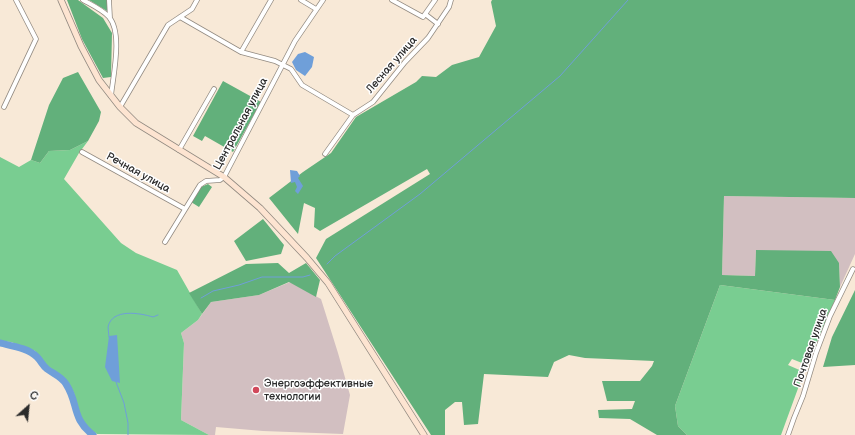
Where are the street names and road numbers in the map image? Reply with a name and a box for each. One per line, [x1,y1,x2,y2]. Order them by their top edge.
street label: Лесная улица [364,34,420,96]
street label: Центральная улица [211,76,271,172]
street label: Речная улица [104,150,172,196]
street label: Почтовая улица [791,307,831,389]

